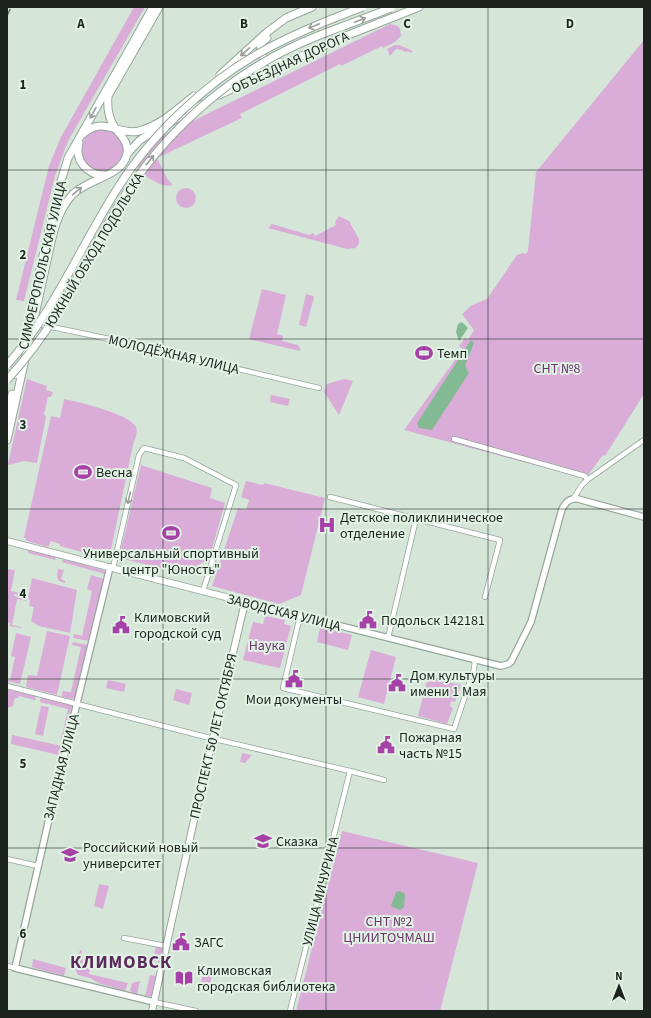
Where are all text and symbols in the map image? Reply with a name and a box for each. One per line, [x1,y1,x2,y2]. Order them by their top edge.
text: A [76,15,85,33]
text: B [240,15,248,33]
text: C [403,15,411,33]
text: D [566,15,574,33]
one-way arrow [353,16,365,24]
one-way arrow [308,23,320,31]
street label: ОБЪЕЗДНАЯ ДОРОГА [228,27,353,99]
one-way arrow [240,47,250,57]
text: 1 [20,76,27,94]
one-way arrow [88,107,96,119]
one-way arrow [146,155,155,166]
street label: ЮЖНЫЙ ОБХОД ПОДОЛЬСКА [40,169,149,332]
street label: СИМФЕРОПОЛЬСКАЯ УЛИЦА [14,178,72,352]
one-way arrow [72,186,83,195]
text: 2 [20,246,27,264]
street label: МОЛОДЁЖНАЯ УЛИЦА [106,330,241,380]
sports icon: Темп [414,343,434,363]
place label: Темп [437,344,467,364]
park label: СНТ №8 [534,359,580,379]
text: 3 [20,416,27,434]
sports icon: Весна [73,462,93,482]
place label: Весна [96,463,132,483]
one-way arrow [125,491,132,504]
place label: Детское поликлиническое отделение [340,508,503,544]
hospital icon: Детское поликлиническое отделение [317,515,337,535]
sports icon: Универсальный спортивный центр "Юность" [161,523,181,543]
place label: Универсальный спортивный центр "Юность" [83,544,259,580]
text: 4 [20,585,27,603]
street label: ЗАВОДСКАЯ УЛИЦА [225,589,343,637]
place label: Климовский городской суд [134,608,222,644]
public building icon: Подольск 142181 [358,610,378,630]
place label: Подольск 142181 [381,611,485,631]
public building icon: Климовский городской суд [111,615,131,635]
park label: Наука [249,636,285,656]
street label: ПРОСПЕКТ 50 ЛЕТ ОКТЯБРЯ [185,652,243,821]
place label: Дом культуры имени 1 Мая [410,666,495,702]
public building icon: Мои документы [284,669,304,689]
public building icon: Дом культуры имени 1 Мая [387,673,407,693]
place label: Мои документы [246,690,342,710]
street label: ЗАПАДНАЯ УЛИЦА [39,711,85,823]
place label: Пожарная часть №15 [399,728,462,764]
public building icon: Пожарная часть №15 [376,735,396,755]
text: 5 [20,755,27,773]
school or university icon: Сказка [253,831,273,851]
place label: Сказка [276,832,318,852]
street label: УЛИЦА МИЧУРИНА [298,834,344,948]
place label: Российский новый университет [83,838,198,874]
school or university icon: Российский новый университет [60,845,80,865]
park label: СНТ №2 ЦНИИТОЧМАШ [343,912,435,948]
text: 6 [20,925,27,943]
public building icon: ЗАГС [171,932,191,952]
place label: ЗАГС [194,933,224,953]
district label: КЛИМОВСК [70,950,172,975]
place label: Климовская городская библиотека [197,961,336,997]
north arrow [599,966,639,1006]
library icon: Климовская городская библиотека [174,968,194,988]
text: N [615,969,623,984]

